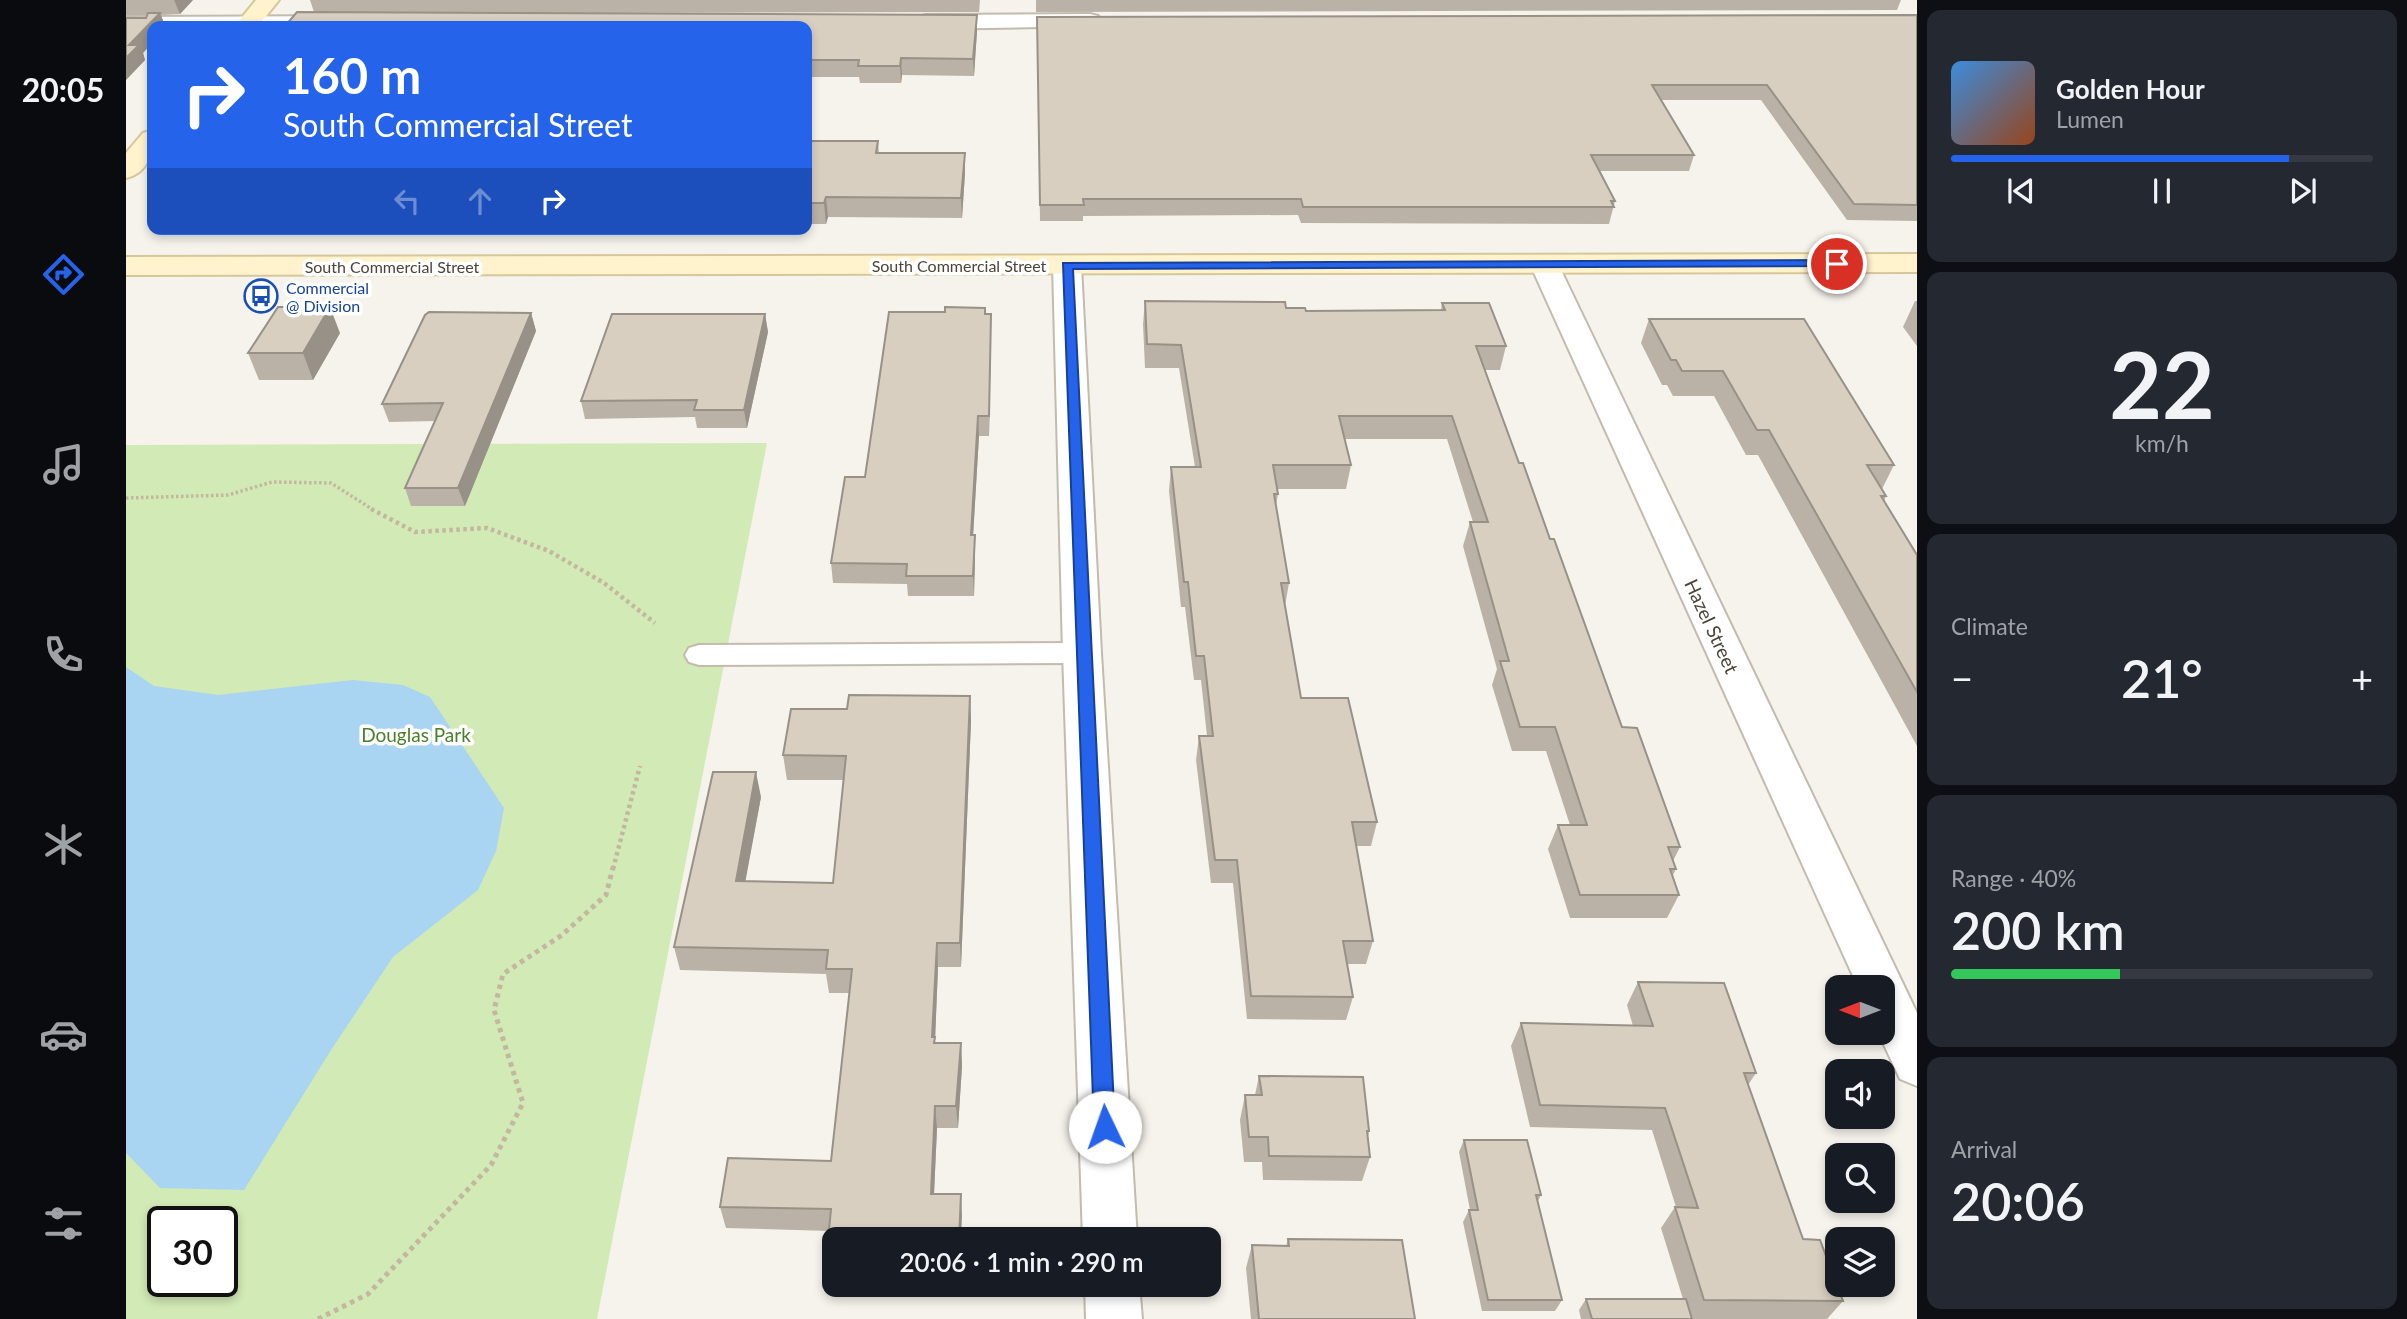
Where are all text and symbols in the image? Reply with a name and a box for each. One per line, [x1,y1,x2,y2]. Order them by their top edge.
text: 160 m [283,46,421,104]
icon: right [168,49,259,140]
text: 20:05 [22,70,104,109]
text: Golden Hour [2056,73,2205,105]
text: South Commercial Street [283,105,632,144]
text: Lumen [2056,105,2124,133]
icon: previous [2002,172,2040,210]
icon: pause [2143,172,2181,210]
icon: next [2284,172,2322,210]
icon: left [388,182,426,220]
icon: ahead [461,182,499,220]
icon: right [534,182,572,220]
pin [1807,234,1867,294]
icon: arrive [1818,245,1856,283]
icon: directions [39,250,88,299]
street label: South Commercial Street [872,256,1047,275]
street label: South Commercial Street [305,257,480,276]
bus stop icon: Commercial @ Division [242,277,280,315]
place label: Commercial @ Division [286,278,369,315]
text: 22 [2109,329,2215,438]
text: km/h [2135,429,2189,457]
icon: music [39,440,88,489]
street label: Hazel Street [1680,575,1744,677]
text: Climate [1951,612,2028,640]
icon: phone [39,630,88,679]
text: 21° [2121,647,2203,709]
text: − [1951,655,1973,701]
text: + [2351,655,2373,701]
park label: Douglas Park [361,723,471,746]
icon: climate [39,820,88,869]
text: Range · 40% [1951,864,2076,892]
text: 200 km [1951,899,2125,961]
north arrow [1825,975,1895,1045]
map controls [1825,975,1895,1297]
icon: car [39,1010,88,1059]
button: sound [1825,1059,1895,1129]
position arrow [1068,1090,1142,1164]
text: Arrival [1951,1135,2017,1163]
button: search [1825,1143,1895,1213]
text: 20:06 [1951,1170,2085,1232]
icon: filters [39,1199,88,1248]
speed limit sign: 30 [147,1206,238,1297]
button: layers [1825,1227,1895,1297]
text: 20:06 · 1 min · 290 m [899,1246,1144,1278]

